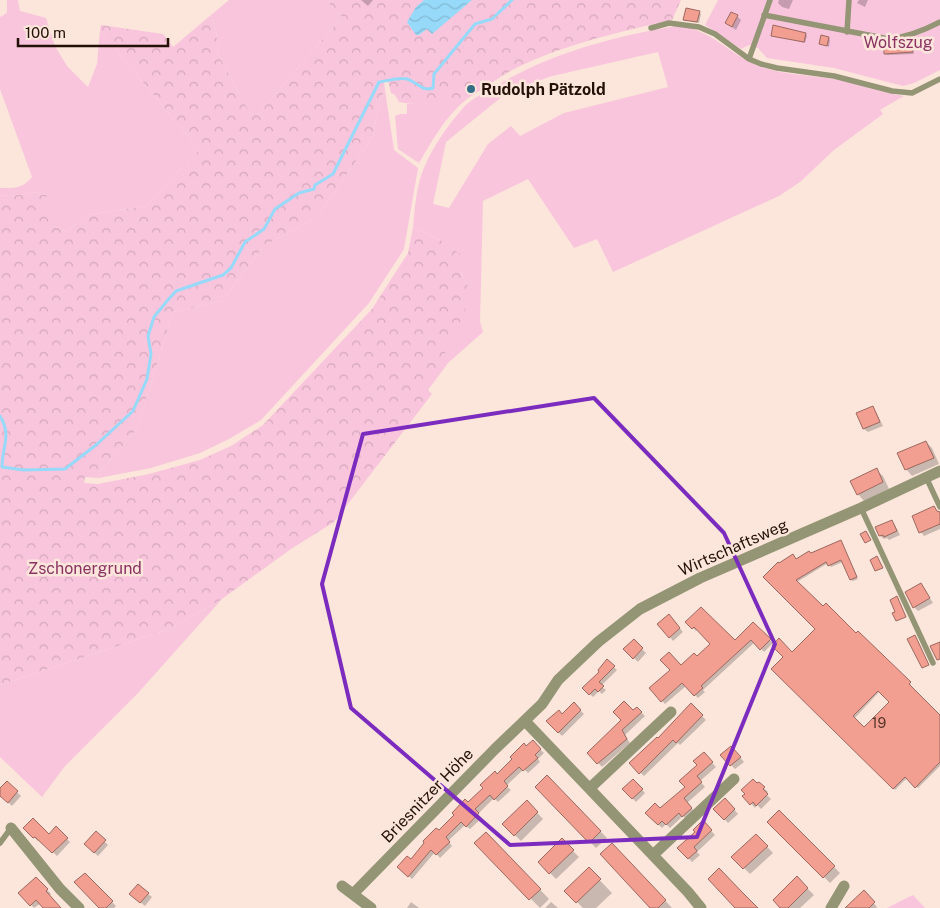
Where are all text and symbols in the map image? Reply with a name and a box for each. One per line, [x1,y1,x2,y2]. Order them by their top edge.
scale bar [18,15,168,47]
text: 100 m [25,24,66,41]
park label: Wolfszug [863,33,933,52]
place label: Rudolph Pätzold [481,80,606,99]
marker: Rudolph Pätzold [465,83,477,95]
street label: Wirtschaftsweg [676,515,791,580]
park label: Zschonergrund [28,559,142,578]
house number: 19 [872,715,886,731]
street label: Briesnitzer Höhe [378,744,477,846]

